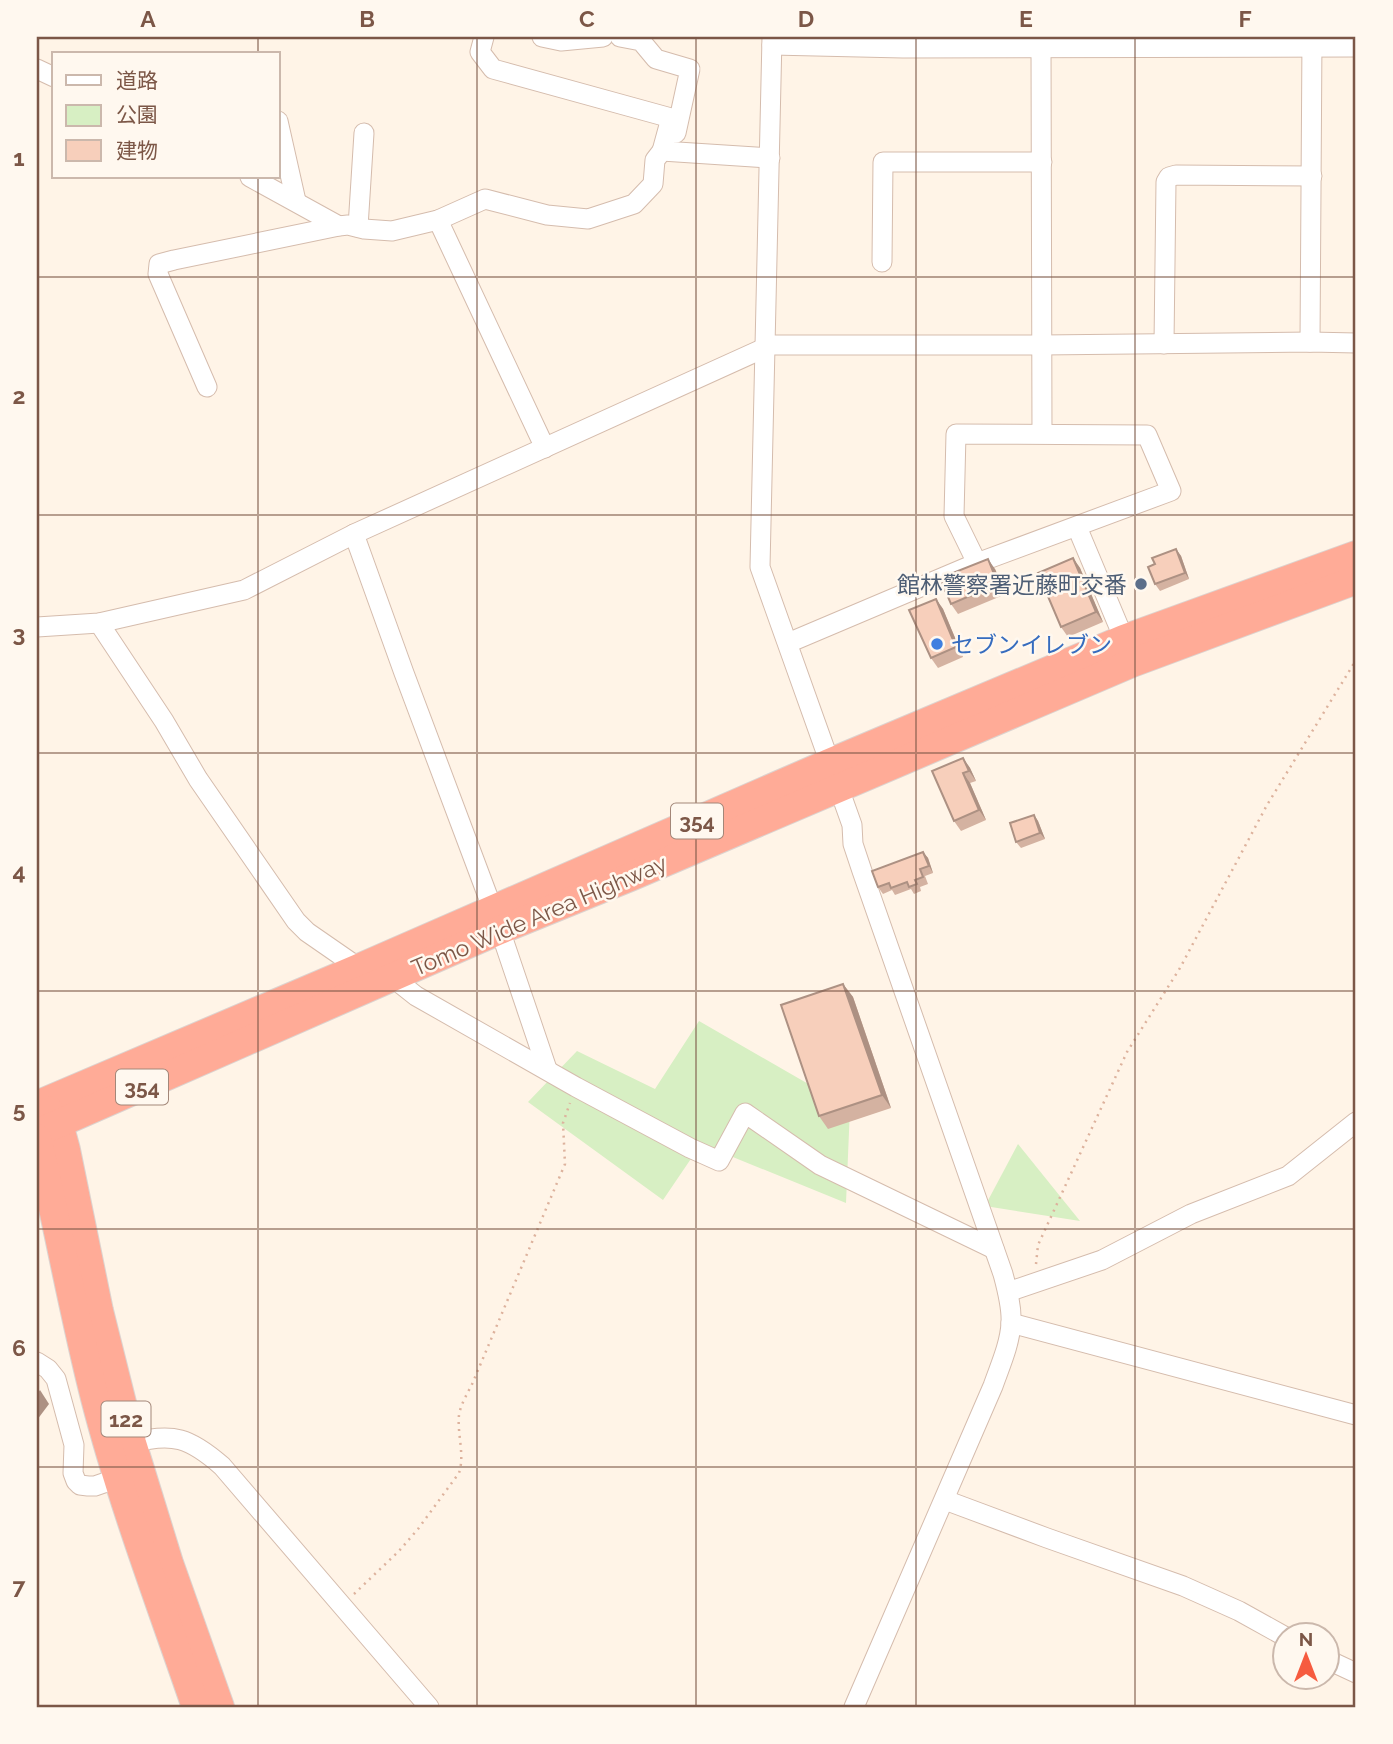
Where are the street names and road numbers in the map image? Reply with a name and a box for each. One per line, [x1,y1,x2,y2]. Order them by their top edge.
road number: 354 [671,804,723,838]
street label: Tomo Wide Area Highway [407,849,671,981]
road number: 354 [116,1070,168,1104]
road number: 122 [102,1402,150,1436]

